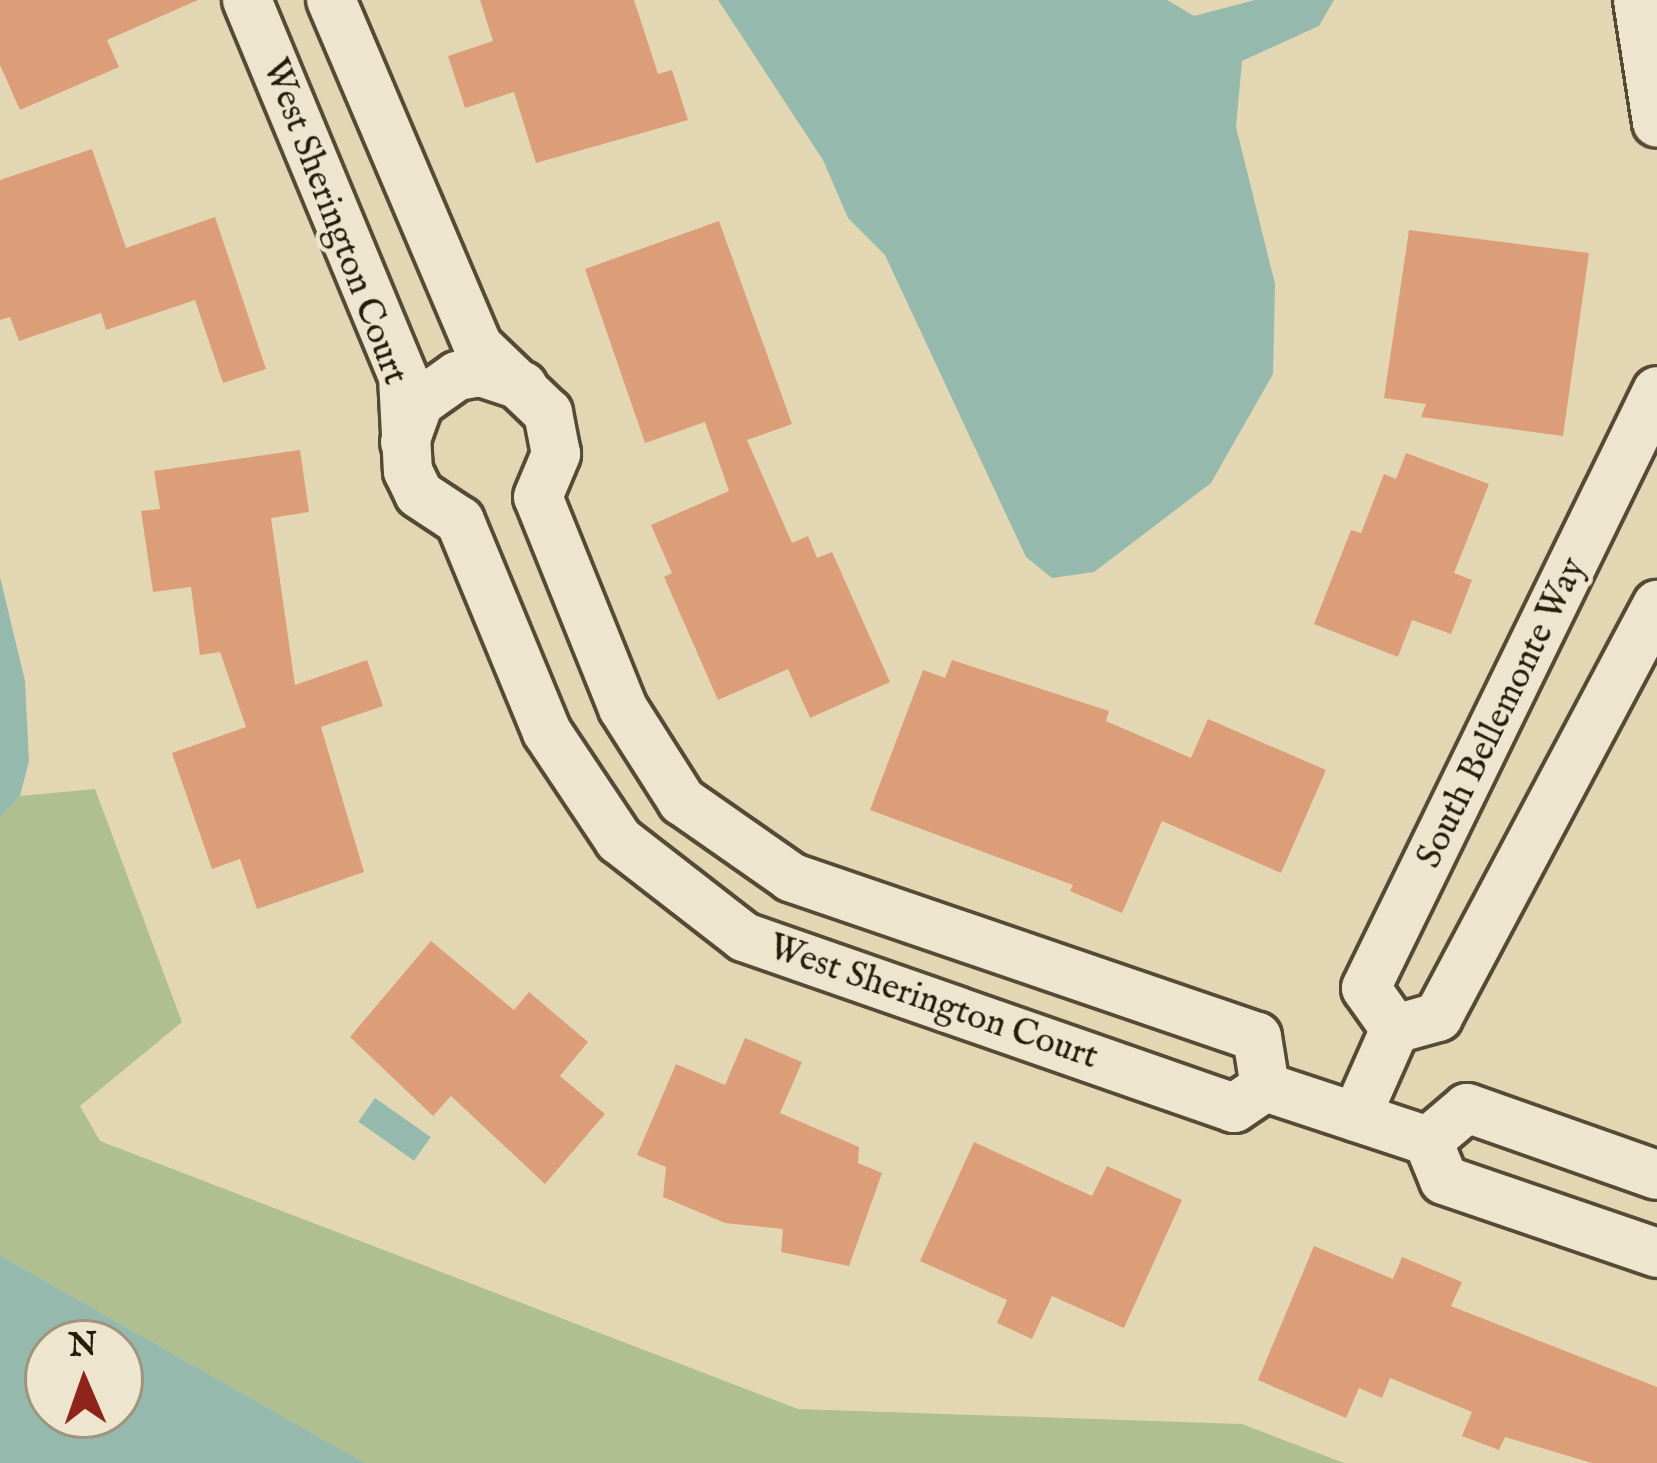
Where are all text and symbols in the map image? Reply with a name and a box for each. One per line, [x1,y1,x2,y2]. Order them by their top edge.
street label: West Sherington Court [252,53,416,391]
street label: South Bellemonte Way [1408,551,1596,875]
street label: West Sherington Court [763,926,1103,1080]
north arrow [24,1319,144,1439]
text: N [68,1325,98,1368]

